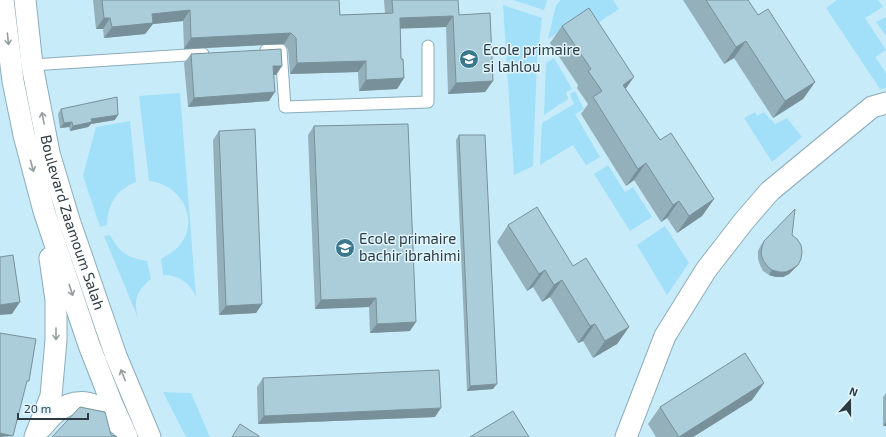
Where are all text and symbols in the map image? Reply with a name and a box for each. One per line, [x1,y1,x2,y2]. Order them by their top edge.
one-way arrow [4,32,12,45]
place label: Ecole primaire si lahlou [483,40,580,75]
school or university icon: Ecole primaire si lahlou [458,48,480,70]
one-way arrow [38,112,46,125]
street label: Boulevard Zaamoum Salah [38,133,109,312]
one-way arrow [29,160,36,173]
place label: Ecole primaire bachir ibrahimi [359,229,460,264]
school or university icon: Ecole primaire bachir ibrahimi [334,237,356,259]
one-way arrow [68,284,75,297]
one-way arrow [52,327,60,340]
one-way arrow [119,370,127,382]
north arrow [830,381,870,421]
text: N [848,384,860,399]
scale bar [18,395,88,421]
text: 20 m [24,401,51,415]

